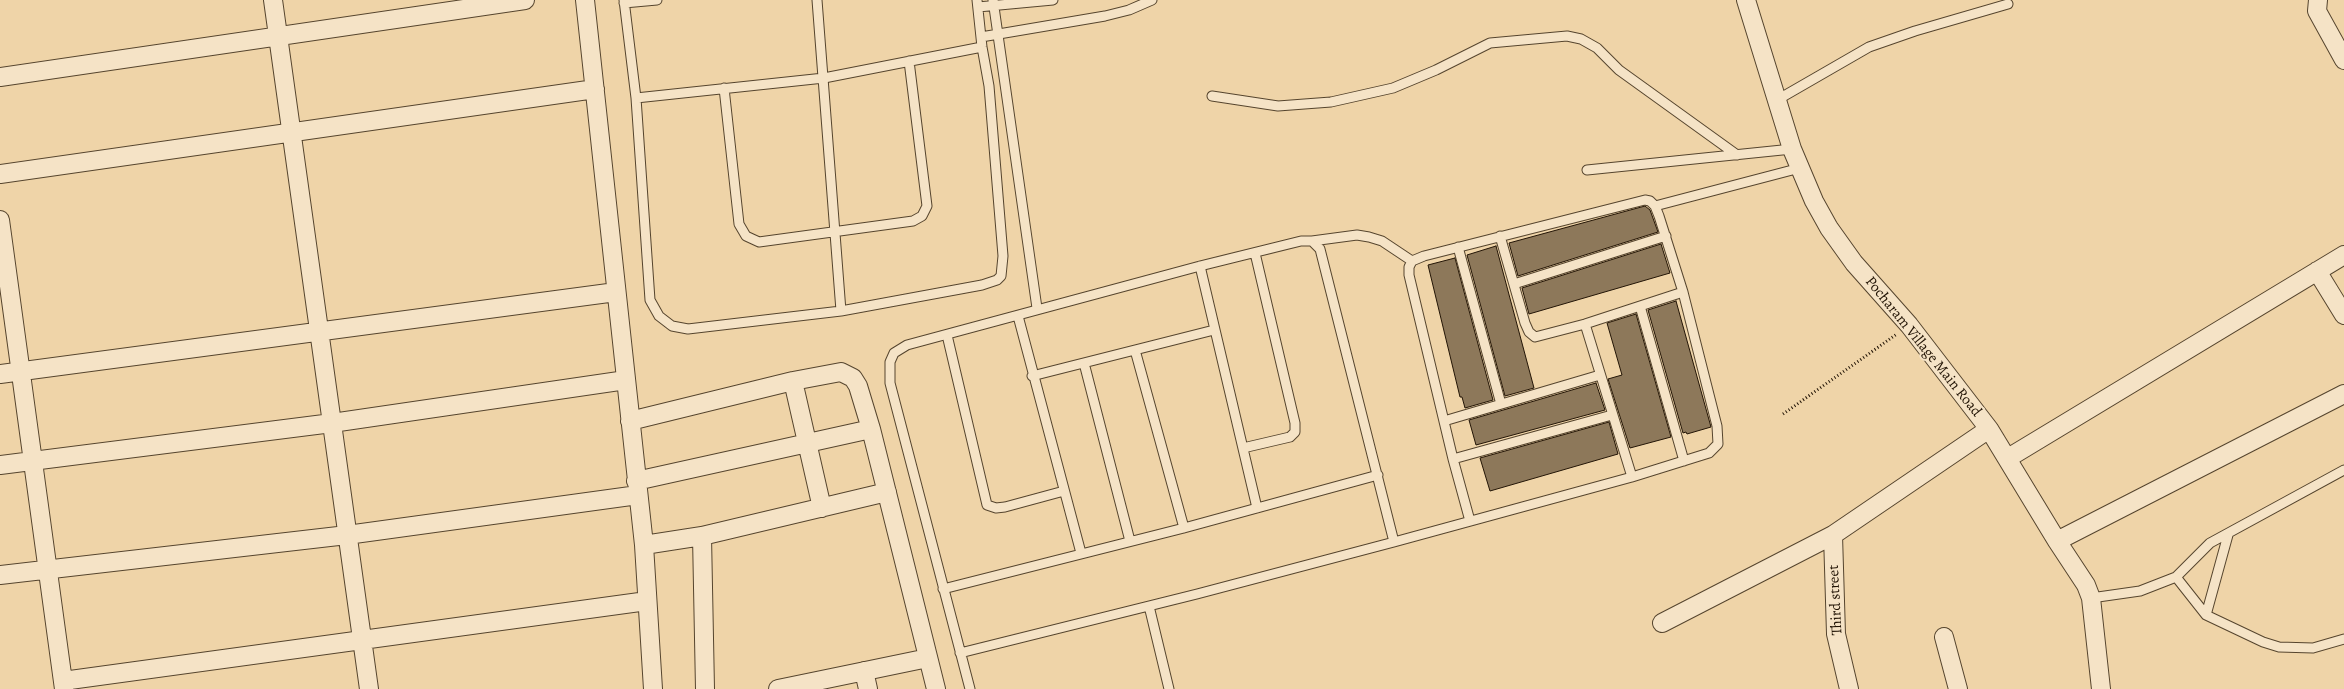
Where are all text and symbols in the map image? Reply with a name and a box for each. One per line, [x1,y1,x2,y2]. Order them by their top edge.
street label: Pocharam Village Main Road [1861,273,1985,421]
street label: Third street [1825,564,1847,636]

